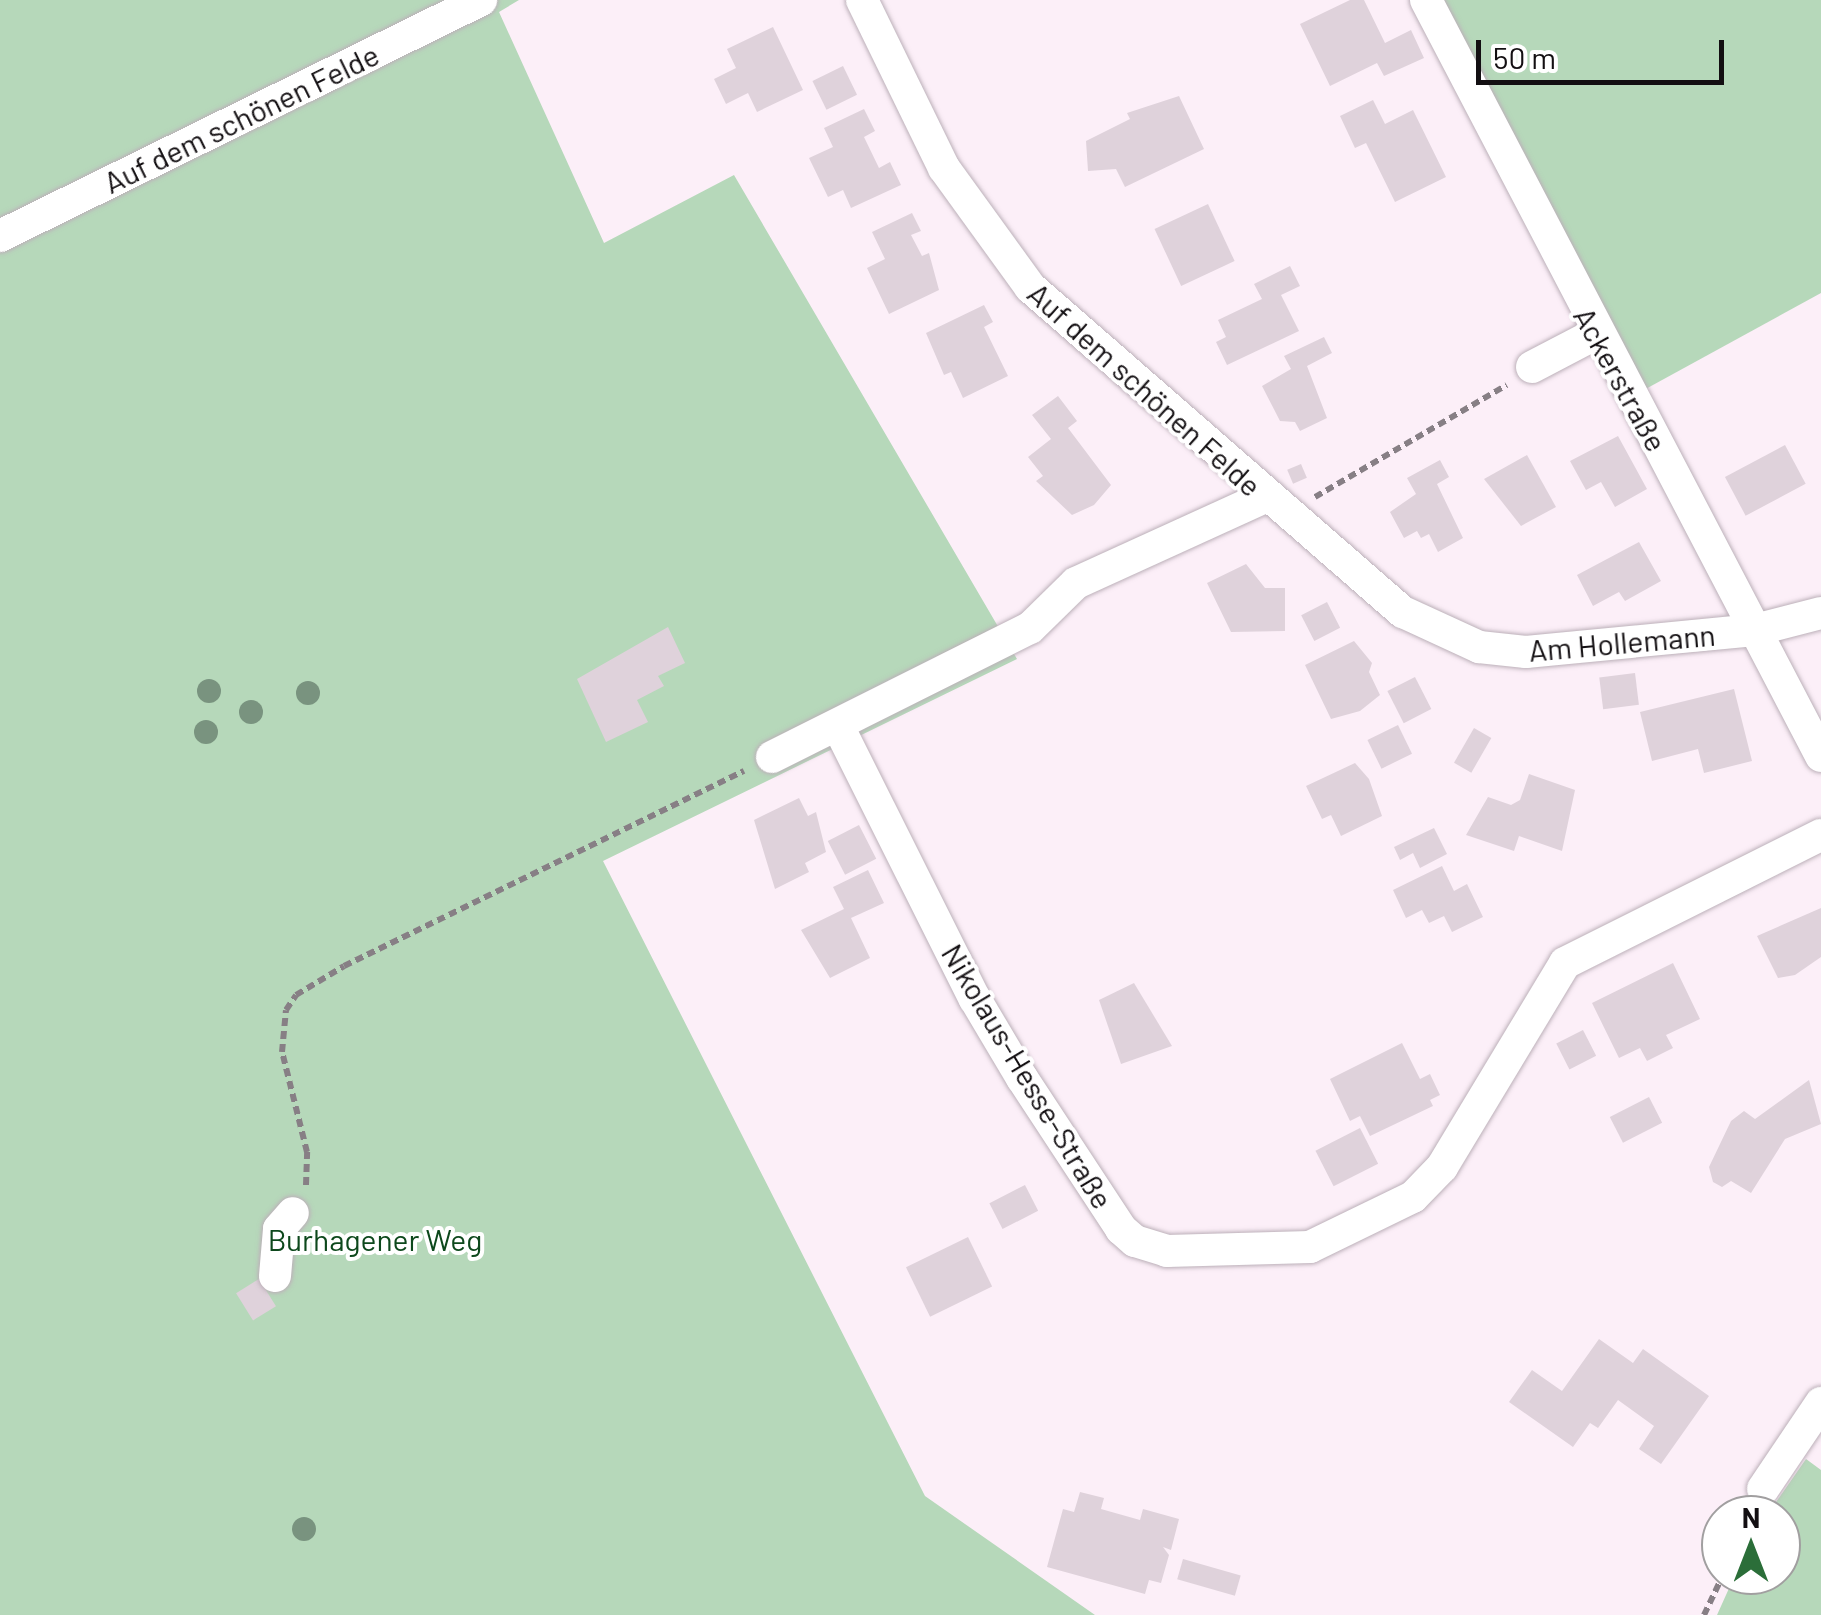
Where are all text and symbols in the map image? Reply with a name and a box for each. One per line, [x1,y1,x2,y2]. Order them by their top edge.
scale bar [1481,20,1728,82]
street label: Auf dem schönen Felde [98,36,384,200]
text: 50 m [1493,39,1556,75]
street label: Auf dem schönen Felde [1021,275,1269,503]
street label: Ackerstraße [1567,301,1675,457]
street label: Am Hollemann [1527,616,1717,668]
street label: Nikolaus-Hesse-Straße [935,937,1121,1215]
park label: Burhagener Weg [268,1221,482,1257]
north arrow [1701,1495,1801,1595]
text: N [1742,1500,1760,1534]

